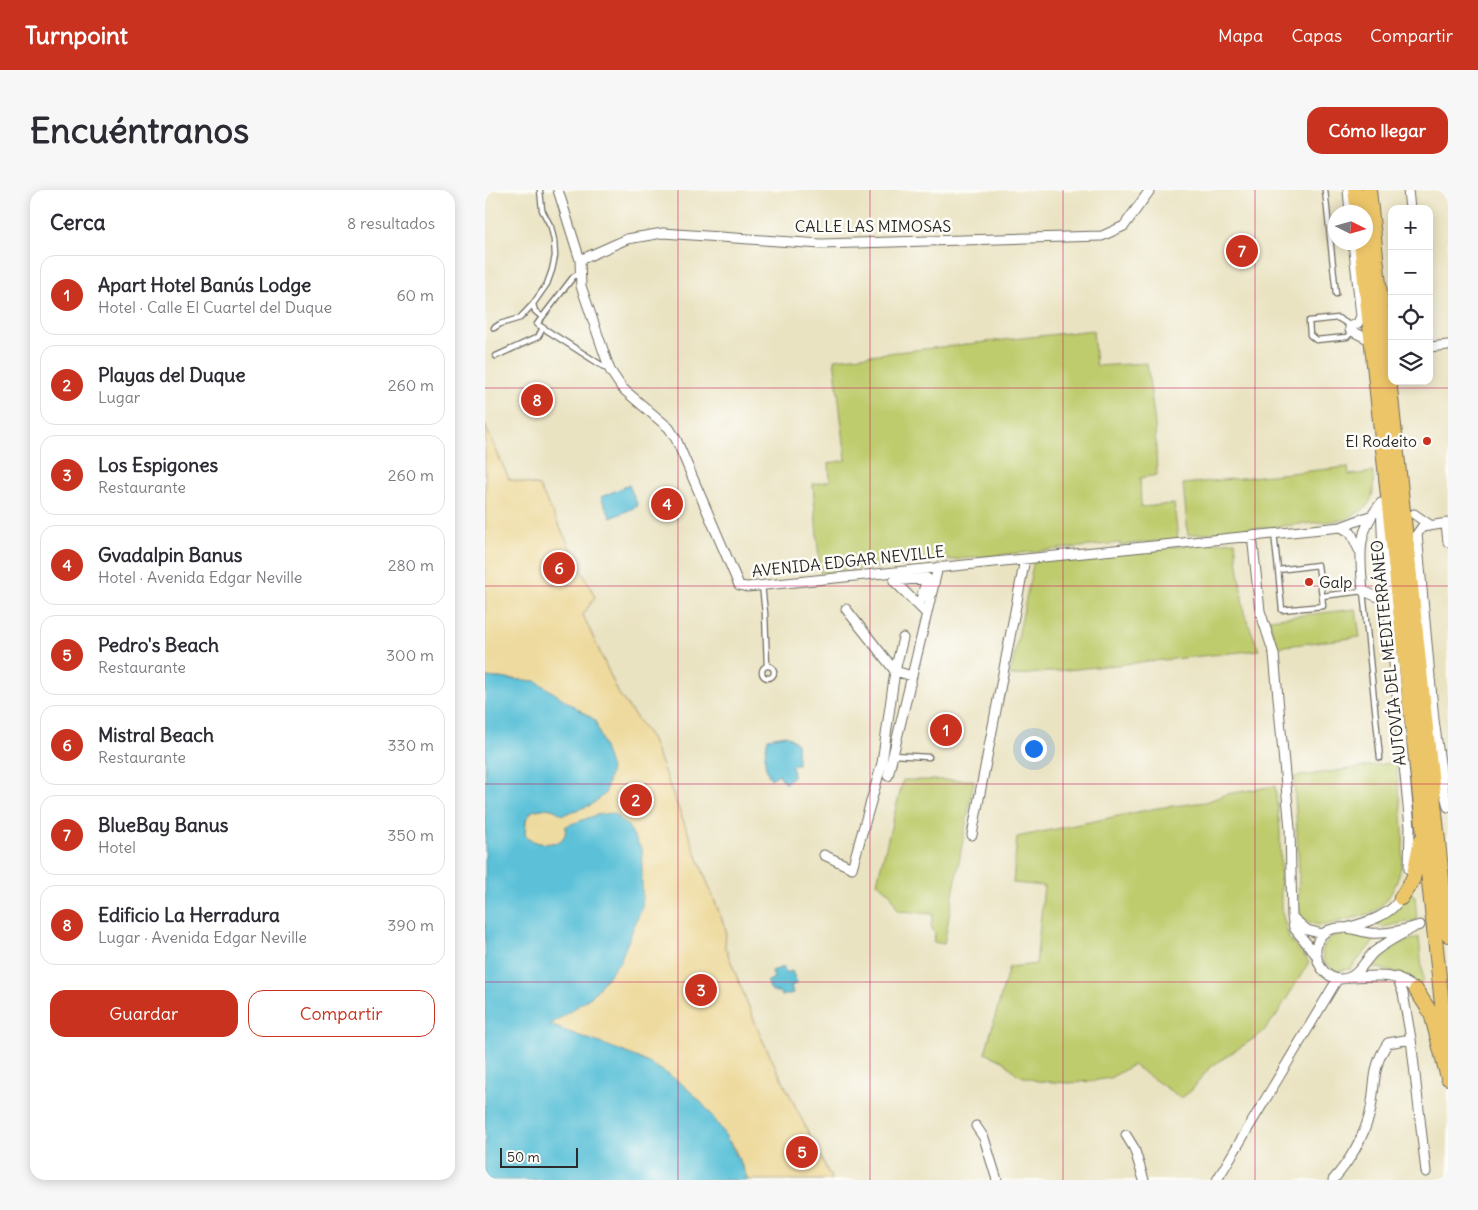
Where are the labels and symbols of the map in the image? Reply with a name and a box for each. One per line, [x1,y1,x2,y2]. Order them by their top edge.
north arrow [1328,205,1373,250]
street label: CALLE LAS MIMOSAS [795,216,951,236]
pin: 7 [1226,232,1258,270]
pin: 8 [521,381,553,419]
place label: El Rodeito [1345,431,1417,451]
marker: El Rodeito [1421,435,1433,447]
pin: 4 [651,485,683,523]
street label: AUTOVÍA DEL MEDITERRÁNEO [1366,539,1410,767]
street label: AVENIDA EDGAR NEVILLE [751,541,945,581]
pin: 6 [543,549,575,587]
place label: Galp [1319,572,1352,592]
marker: Galp [1303,576,1315,588]
pin: 1 [930,711,962,749]
your location [1021,736,1047,762]
pin: 2 [620,781,652,819]
pin: 3 [685,971,717,1009]
pin: 5 [786,1133,818,1171]
scale bar [500,1145,577,1168]

